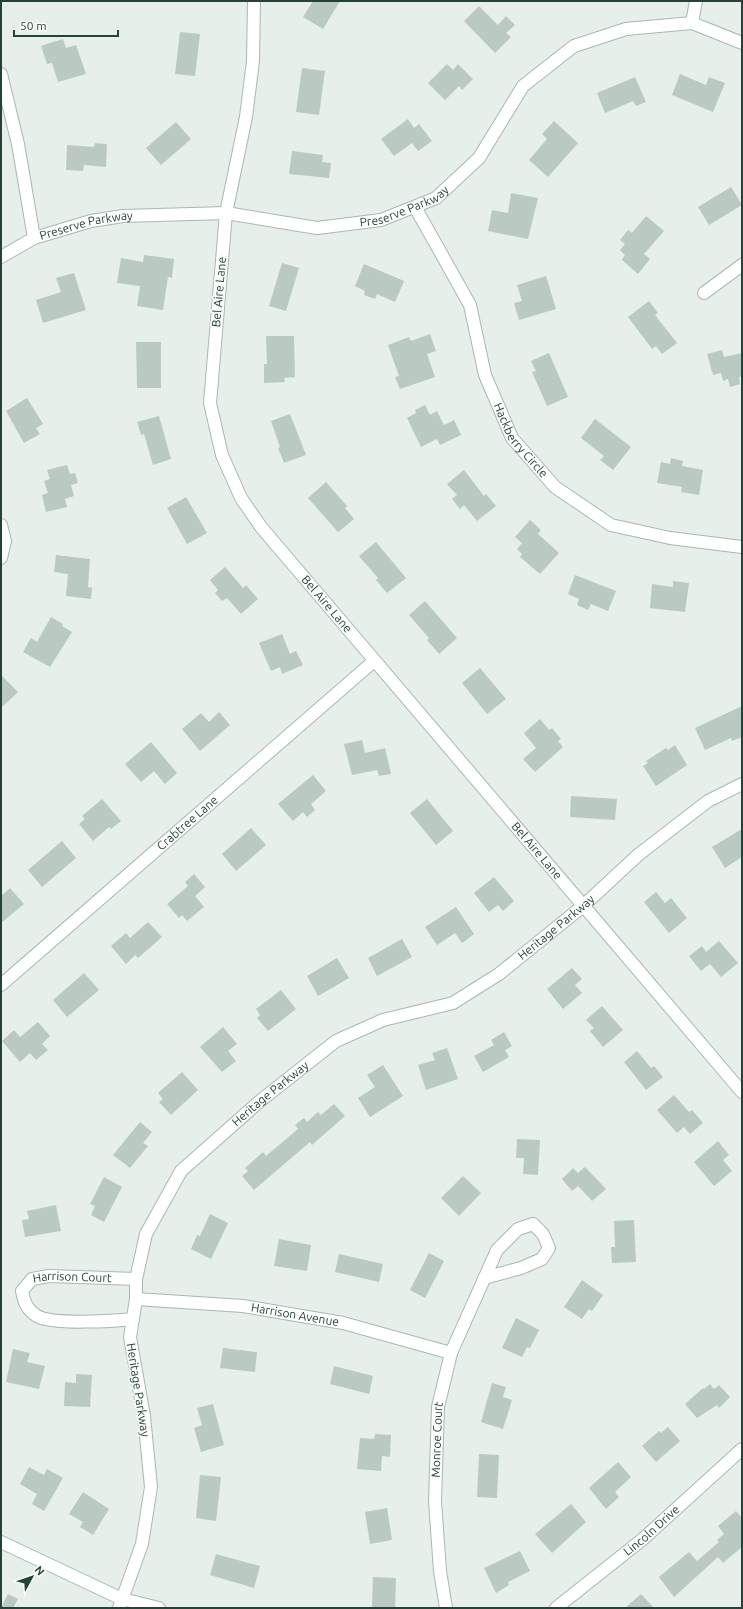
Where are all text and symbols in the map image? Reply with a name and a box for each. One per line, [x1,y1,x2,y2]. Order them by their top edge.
scale bar [14,12,118,38]
text: 50 m [20,19,47,32]
street label: Preserve Parkway [359,183,451,229]
street label: Preserve Parkway [38,209,133,242]
street label: Bel Aire Lane [209,256,228,328]
street label: Hackberry Circle [492,401,551,480]
street label: Bel Aire Lane [299,573,355,635]
street label: Crabtree Lane [154,793,220,853]
street label: Bel Aire Lane [509,819,565,882]
street label: Heritage Parkway [515,892,597,962]
street label: Heritage Parkway [229,1058,311,1129]
street label: Harrison Court [32,1269,112,1285]
street label: Harrison Avenue [250,1300,340,1328]
street label: Heritage Parkway [125,1342,152,1438]
street label: Monroe Court [429,1400,445,1478]
street label: Lincoln Drive [621,1502,682,1558]
north arrow [12,1557,52,1597]
text: N [32,1564,47,1578]

